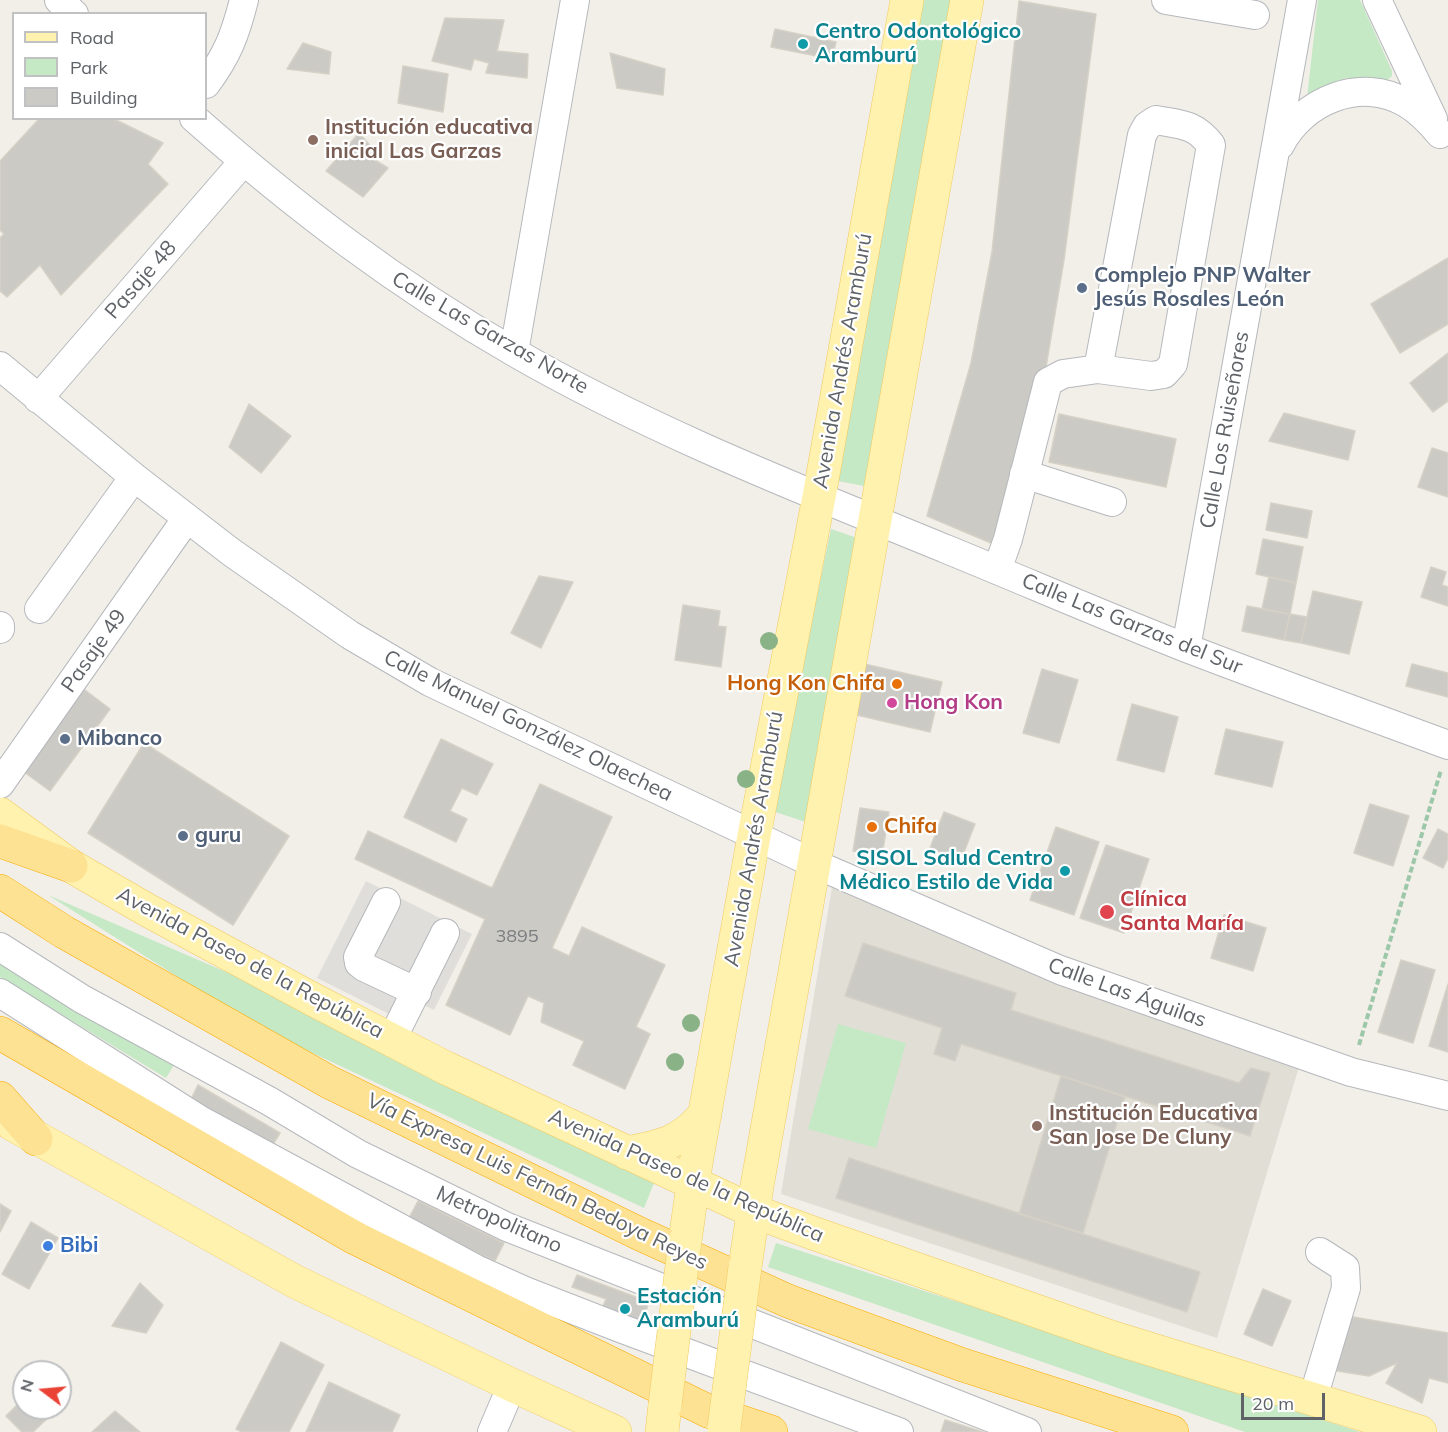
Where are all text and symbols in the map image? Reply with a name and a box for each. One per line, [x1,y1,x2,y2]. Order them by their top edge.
legend [12,12,207,120]
place label: Centro Odontológico Aramburú [815,19,1021,69]
text: Road [70,26,114,49]
marker: Centro Odontológico Aramburú [796,37,810,51]
text: Park [70,56,108,79]
text: Building [70,86,138,109]
place label: Institución educativa inicial Las Garzas [325,115,533,165]
marker: Institución educativa inicial Las Garzas [306,133,320,147]
street label: Avenida Andrés Aramburú [808,231,878,491]
street label: Pasaje 48 [100,236,182,324]
place label: Complejo PNP Walter Jesús Rosales León [1094,263,1311,313]
street label: Calle Las Garzas Norte [387,266,593,400]
marker: Complejo PNP Walter Jesús Rosales León [1075,281,1089,295]
street label: Calle Los Ruiseñores [1195,329,1255,531]
street label: Calle Las Garzas del Sur [1018,568,1246,680]
street label: Pasaje 49 [56,605,132,697]
street label: Calle Manuel González Olaechea [379,645,677,807]
place label: Hong Kon Chifa [727,671,885,697]
marker: Hong Kon Chifa [890,677,904,691]
place label: Hong Kon [904,690,1003,716]
marker: Hong Kon [885,696,899,710]
street label: Avenida Andrés Aramburú [719,709,789,969]
place label: Mibanco [77,726,162,752]
marker: Mibanco [58,732,72,746]
place label: Chifa [884,814,937,840]
marker: Chifa [865,820,879,834]
place label: guru [195,823,241,849]
marker: guru [176,829,190,843]
place label: SISOL Salud Centro Médico Estilo de Vida [839,846,1053,896]
marker: SISOL Salud Centro Médico Estilo de Vida [1058,864,1072,878]
street label: Avenida Paseo de la República [112,882,388,1044]
place label: Clínica Santa María [1120,887,1244,937]
marker: Clínica Santa María [1098,903,1116,921]
house number: 3895 [495,926,539,948]
street label: Calle Las Águilas [1044,953,1210,1033]
street label: Vía Expresa Luis Fernán Bedoya Reyes [362,1088,712,1276]
place label: Institución Educativa San Jose De Cluny [1049,1101,1258,1151]
street label: Avenida Paseo de la República [544,1104,828,1248]
marker: Institución Educativa San Jose De Cluny [1030,1119,1044,1133]
street label: Metropolitano [432,1181,566,1259]
place label: Bibi [60,1233,98,1259]
marker: Bibi [41,1239,55,1253]
place label: Estación Aramburú [637,1284,739,1334]
marker: Estación Aramburú [618,1302,632,1316]
north arrow [12,1360,72,1420]
text: N [15,1377,38,1394]
scale bar [1244,1381,1328,1419]
text: 20 m [1252,1392,1294,1415]

